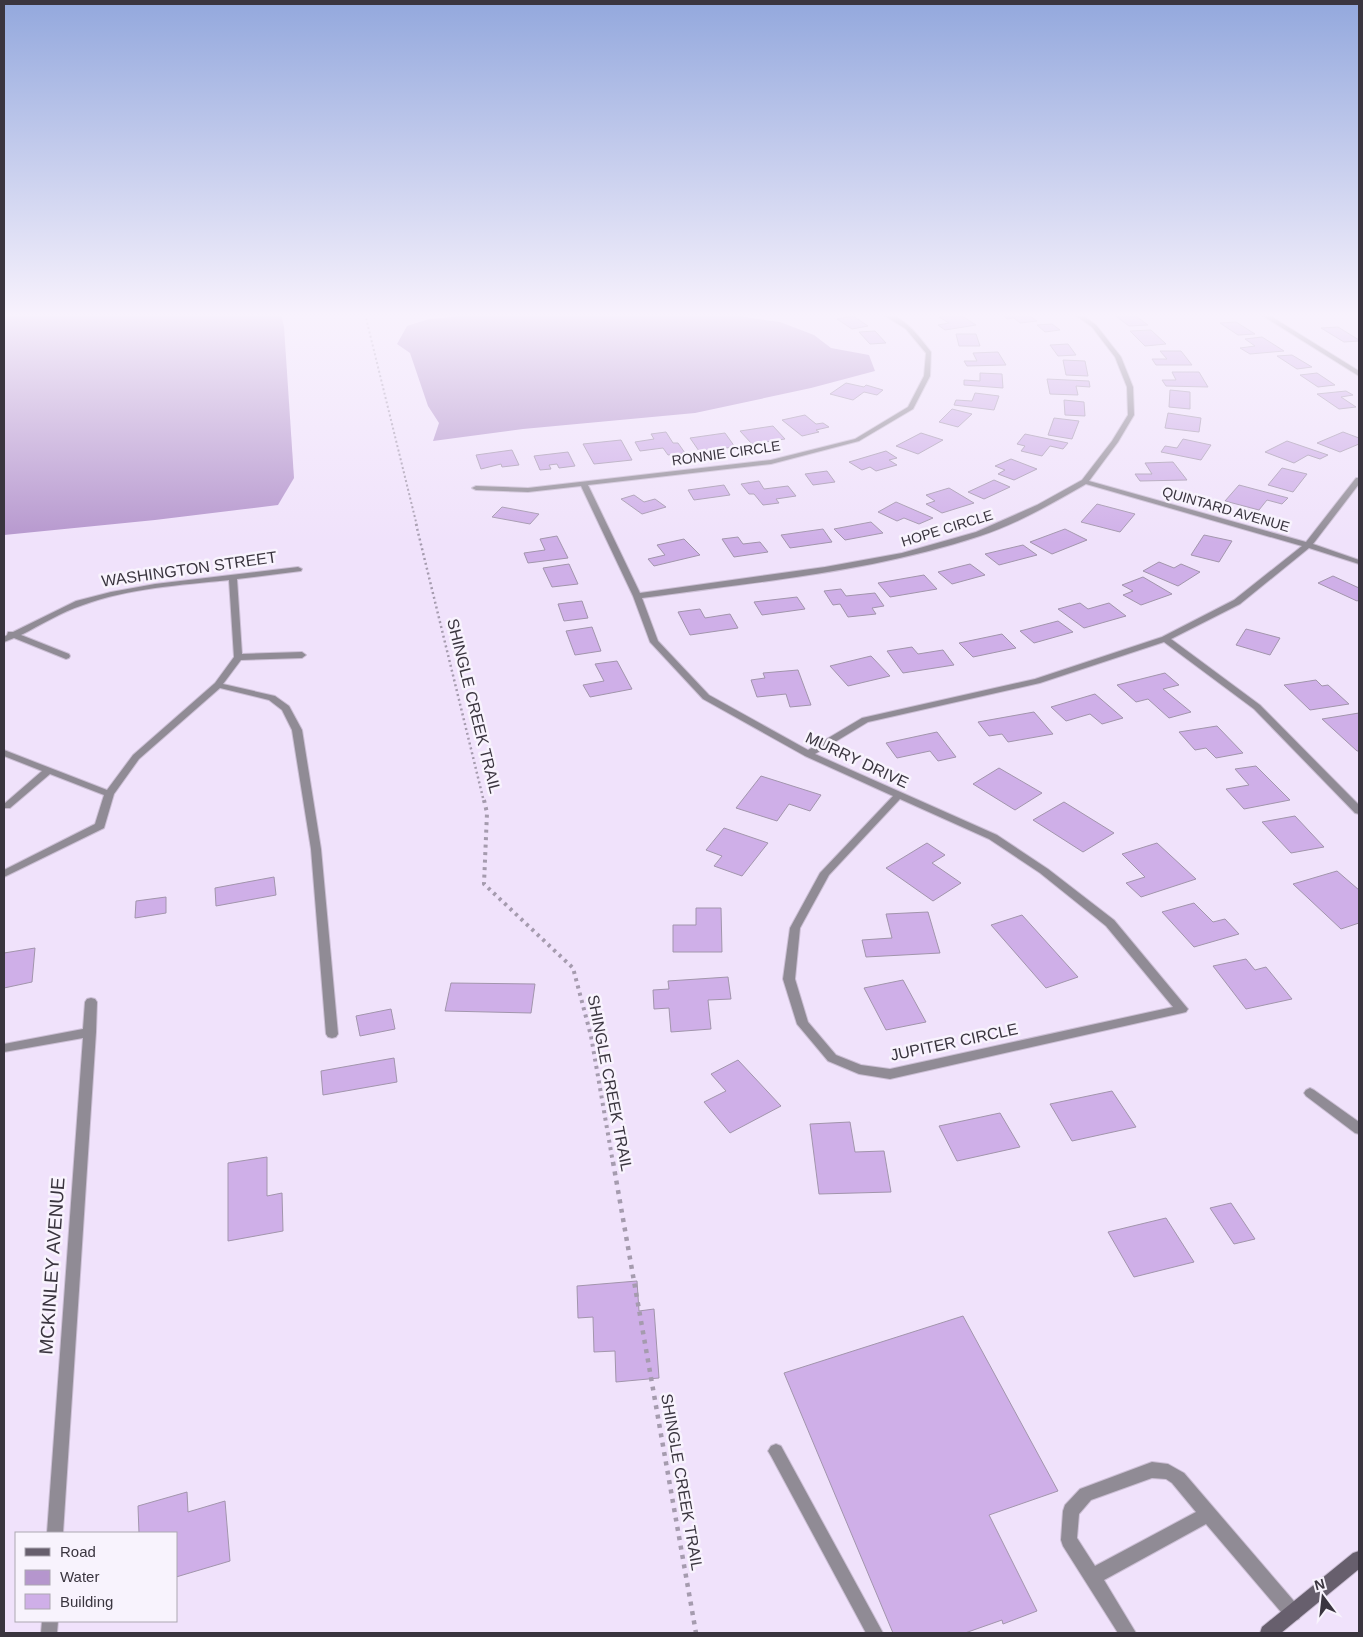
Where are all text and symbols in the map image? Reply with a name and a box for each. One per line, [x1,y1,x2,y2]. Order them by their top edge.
street label: RONNIE CIRCLE [671,437,781,469]
street label: QUINTARD AVENUE [1160,483,1292,535]
street label: HOPE CIRCLE [899,506,995,550]
street label: WASHINGTON STREET [100,548,278,590]
street label: SHINGLE CREEK TRAIL [444,617,504,795]
street label: MURRY DRIVE [803,729,911,791]
street label: SHINGLE CREEK TRAIL [585,993,635,1173]
street label: JUPITER CIRCLE [889,1020,1019,1064]
street label: MCKINLEY AVENUE [35,1177,69,1355]
street label: SHINGLE CREEK TRAIL [658,1392,706,1572]
legend [15,1532,178,1622]
text: Road [60,1543,96,1560]
text: Water [60,1568,99,1585]
north arrow [1298,1572,1348,1622]
text: N [1313,1575,1327,1593]
text: Building [60,1593,113,1610]

